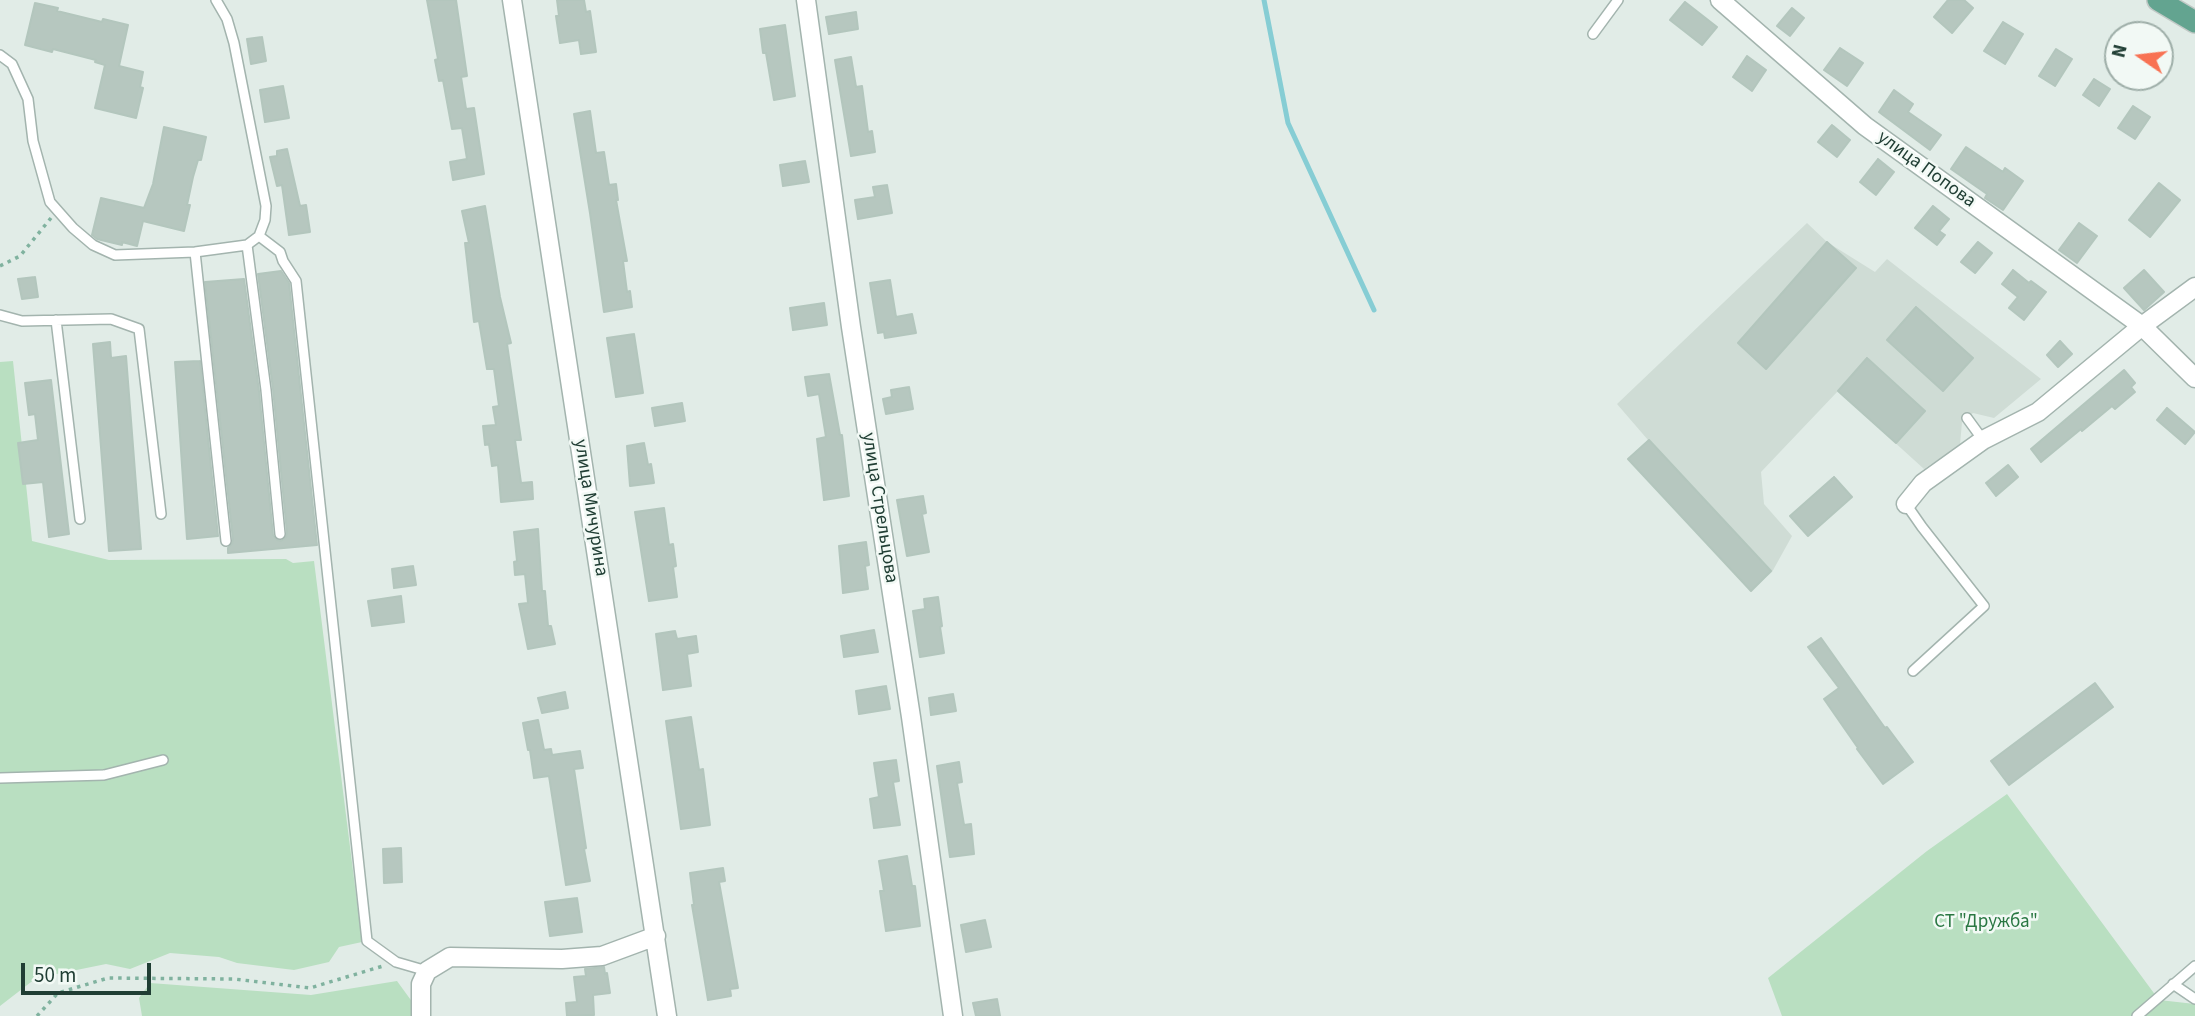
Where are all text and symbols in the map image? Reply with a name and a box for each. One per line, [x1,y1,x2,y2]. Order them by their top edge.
north arrow [2104,21,2174,91]
text: N [2105,42,2135,61]
street label: улица Попова [1872,127,1980,213]
street label: улица Стрельцова [856,431,902,585]
street label: улица Мичурина [568,438,612,578]
park label: СТ "Дружба" [1934,912,2038,934]
scale bar [24,950,154,994]
text: 50 m [34,960,76,990]

